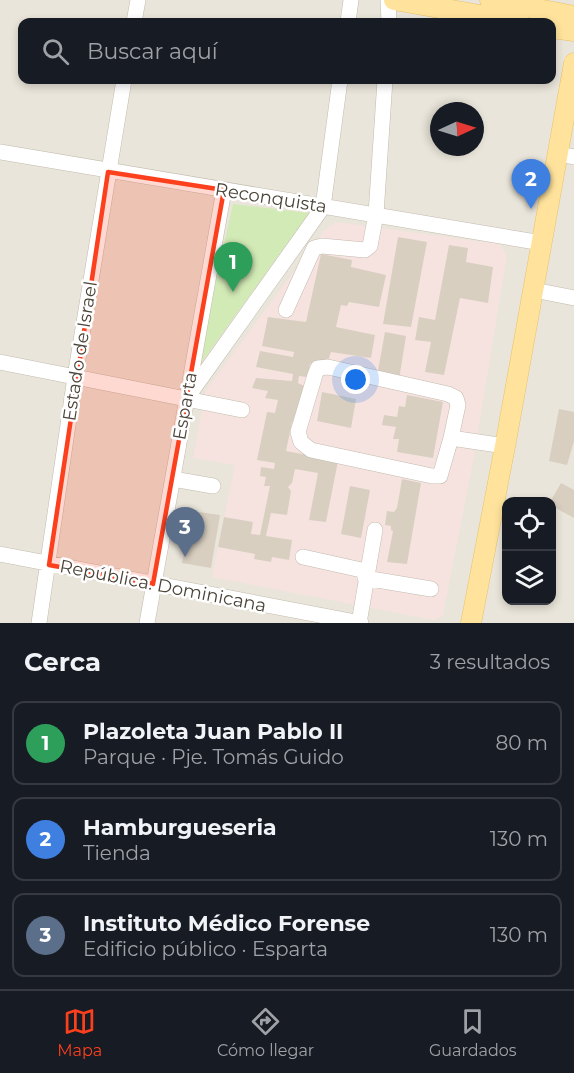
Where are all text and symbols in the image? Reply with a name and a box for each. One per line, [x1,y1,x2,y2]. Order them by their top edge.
search box [18,18,556,84]
icon: search [39,35,72,68]
text: Buscar aquí [87,38,218,65]
north arrow [430,102,484,156]
pin: 2 [512,160,550,209]
street label: Reconquista [214,178,328,218]
pin: 1 [214,242,252,292]
street label: Estado de Israel [58,280,102,422]
your location [341,365,370,394]
street label: Esparta [168,370,202,442]
map controls [502,497,556,605]
button: locate [502,497,556,551]
pin: 3 [166,508,204,557]
button: layers [502,551,556,605]
street label: República. Dominicana [58,555,268,617]
text: Cerca [24,646,101,678]
text: 3 resultados [430,650,550,674]
text: Plazoleta Juan Pablo II [83,718,343,745]
text: 1 [42,731,49,755]
text: 80 m [496,731,548,755]
text: Parque · Pje. Tomás Guido [83,745,344,769]
text: Hamburgueseria [83,814,277,841]
text: 2 [40,827,51,851]
text: 130 m [490,827,548,851]
text: Tienda [83,841,151,865]
text: Instituto Médico Forense [83,910,370,937]
text: 3 [40,923,51,947]
text: 130 m [490,923,548,947]
text: Edificio público · Esparta [83,937,328,961]
tab: Mapa [57,1005,102,1060]
tab: Cómo llegar [217,1005,314,1060]
tab: Guardados [429,1005,517,1060]

